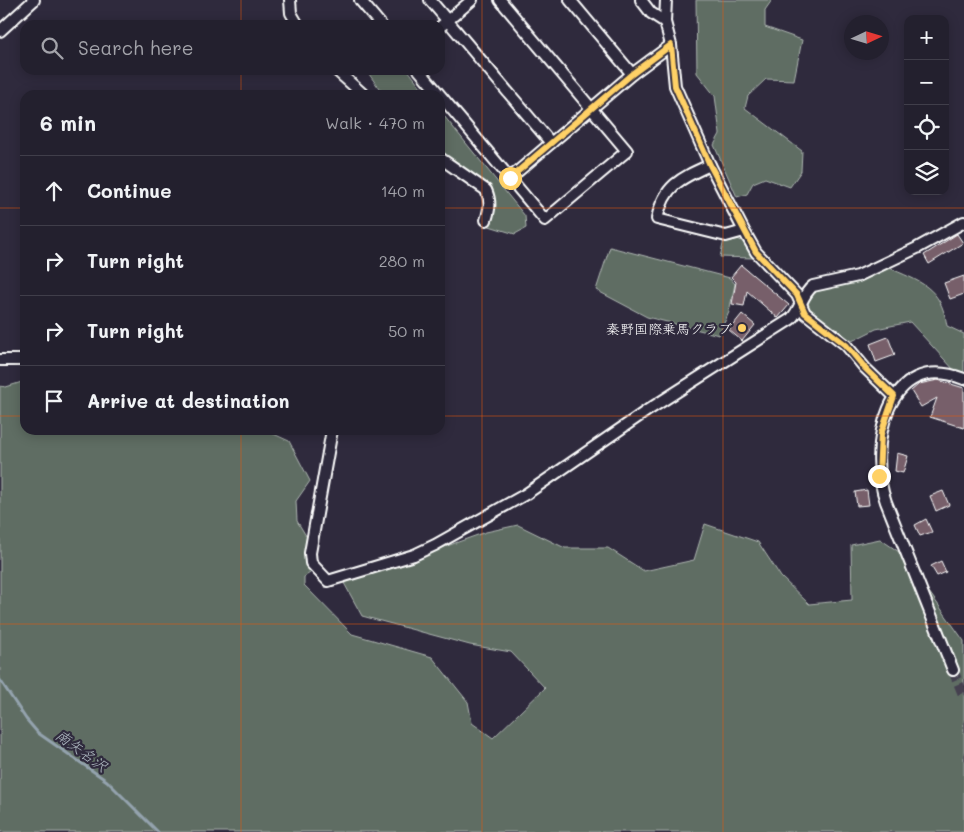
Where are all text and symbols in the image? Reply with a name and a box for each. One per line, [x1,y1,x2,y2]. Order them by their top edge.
north arrow [844,15,889,60]
map controls [904,15,949,195]
button: + [904,15,949,60]
search box [20,20,445,75]
icon: search [38,34,66,62]
text: Search here [78,35,194,60]
button: − [904,60,949,105]
button: locate [904,105,949,150]
text: 6 min [40,109,96,136]
text: Walk · 470 m [325,112,425,133]
button: layers [904,150,949,195]
route start [499,167,522,190]
icon: ahead [40,177,68,205]
text: Continue [87,178,172,203]
text: 140 m [381,180,425,201]
icon: right [40,247,68,275]
text: Turn right [87,248,184,273]
text: 280 m [379,250,425,271]
icon: right [40,317,68,345]
text: Turn right [87,318,184,343]
place label: 秦野国際乗馬クラブ [606,319,732,338]
text: 50 m [388,320,425,341]
marker: 秦野国際乗馬クラブ [736,322,748,334]
icon: arrive [40,387,68,415]
text: Arrive at destination [87,388,290,413]
route end [868,465,891,488]
water label: 南矢名沢 [52,724,113,776]

